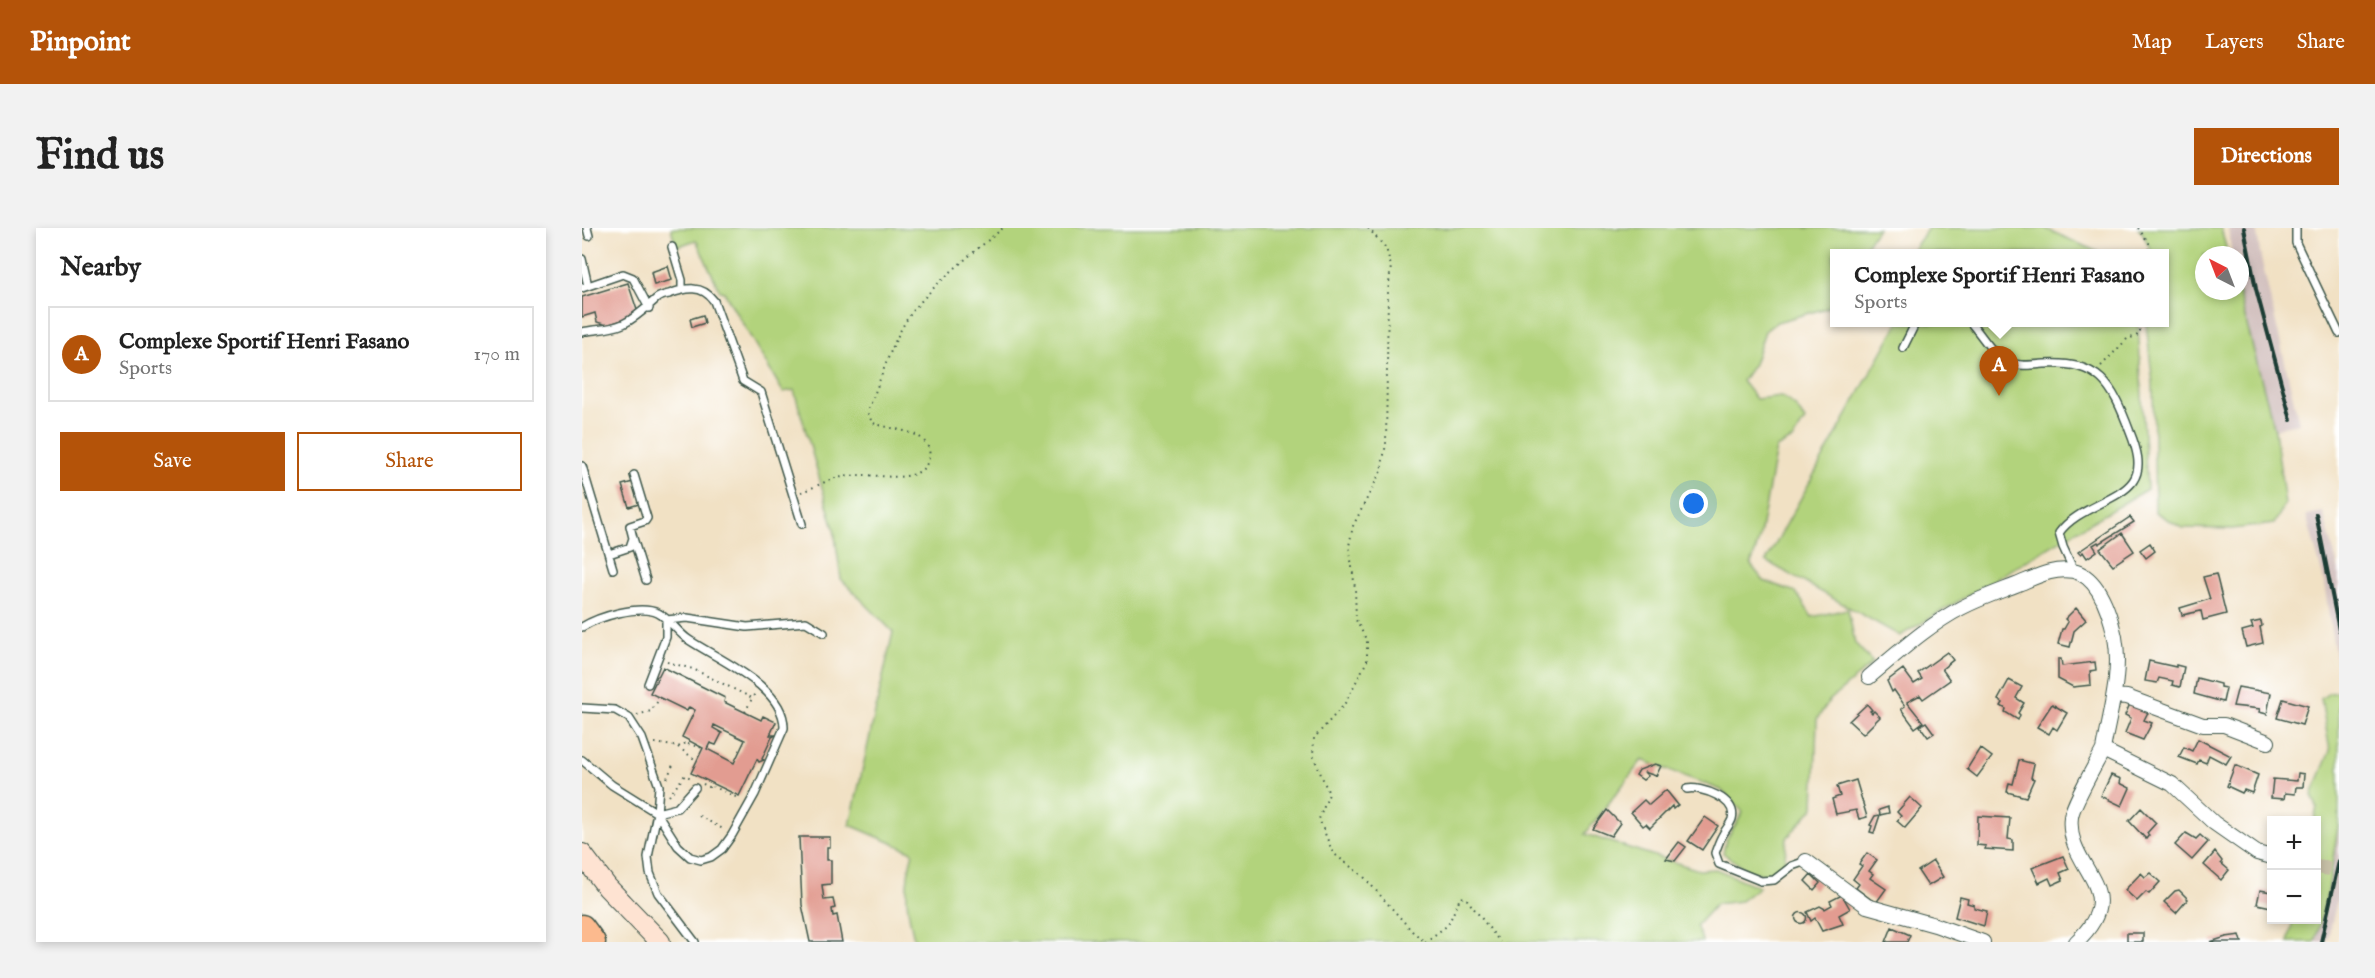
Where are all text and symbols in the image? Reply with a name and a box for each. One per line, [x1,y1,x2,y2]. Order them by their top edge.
text: Pinpoint [30,25,131,60]
text: Map [2132,29,2172,56]
text: Layers [2205,29,2264,56]
text: Share [2297,29,2345,56]
button: Directions [2194,128,2339,185]
text: Find us [36,130,164,183]
north arrow [2195,246,2249,300]
popup [1830,249,2169,327]
text: Nearby [60,251,141,284]
text: Complexe Sportif Henri Fasano [1854,262,2145,290]
text: Sports [1854,290,1907,315]
text: Complexe Sportif Henri Fasano [119,328,409,356]
text: A [75,342,88,367]
text: 170 m [474,342,520,367]
pin: A [1980,346,2018,396]
text: Sports [119,356,172,381]
button: Save [60,432,285,491]
button: Share [297,432,522,491]
your location [1679,489,1708,518]
map controls [2267,816,2321,924]
button: + [2267,816,2321,870]
button: − [2267,870,2321,924]

